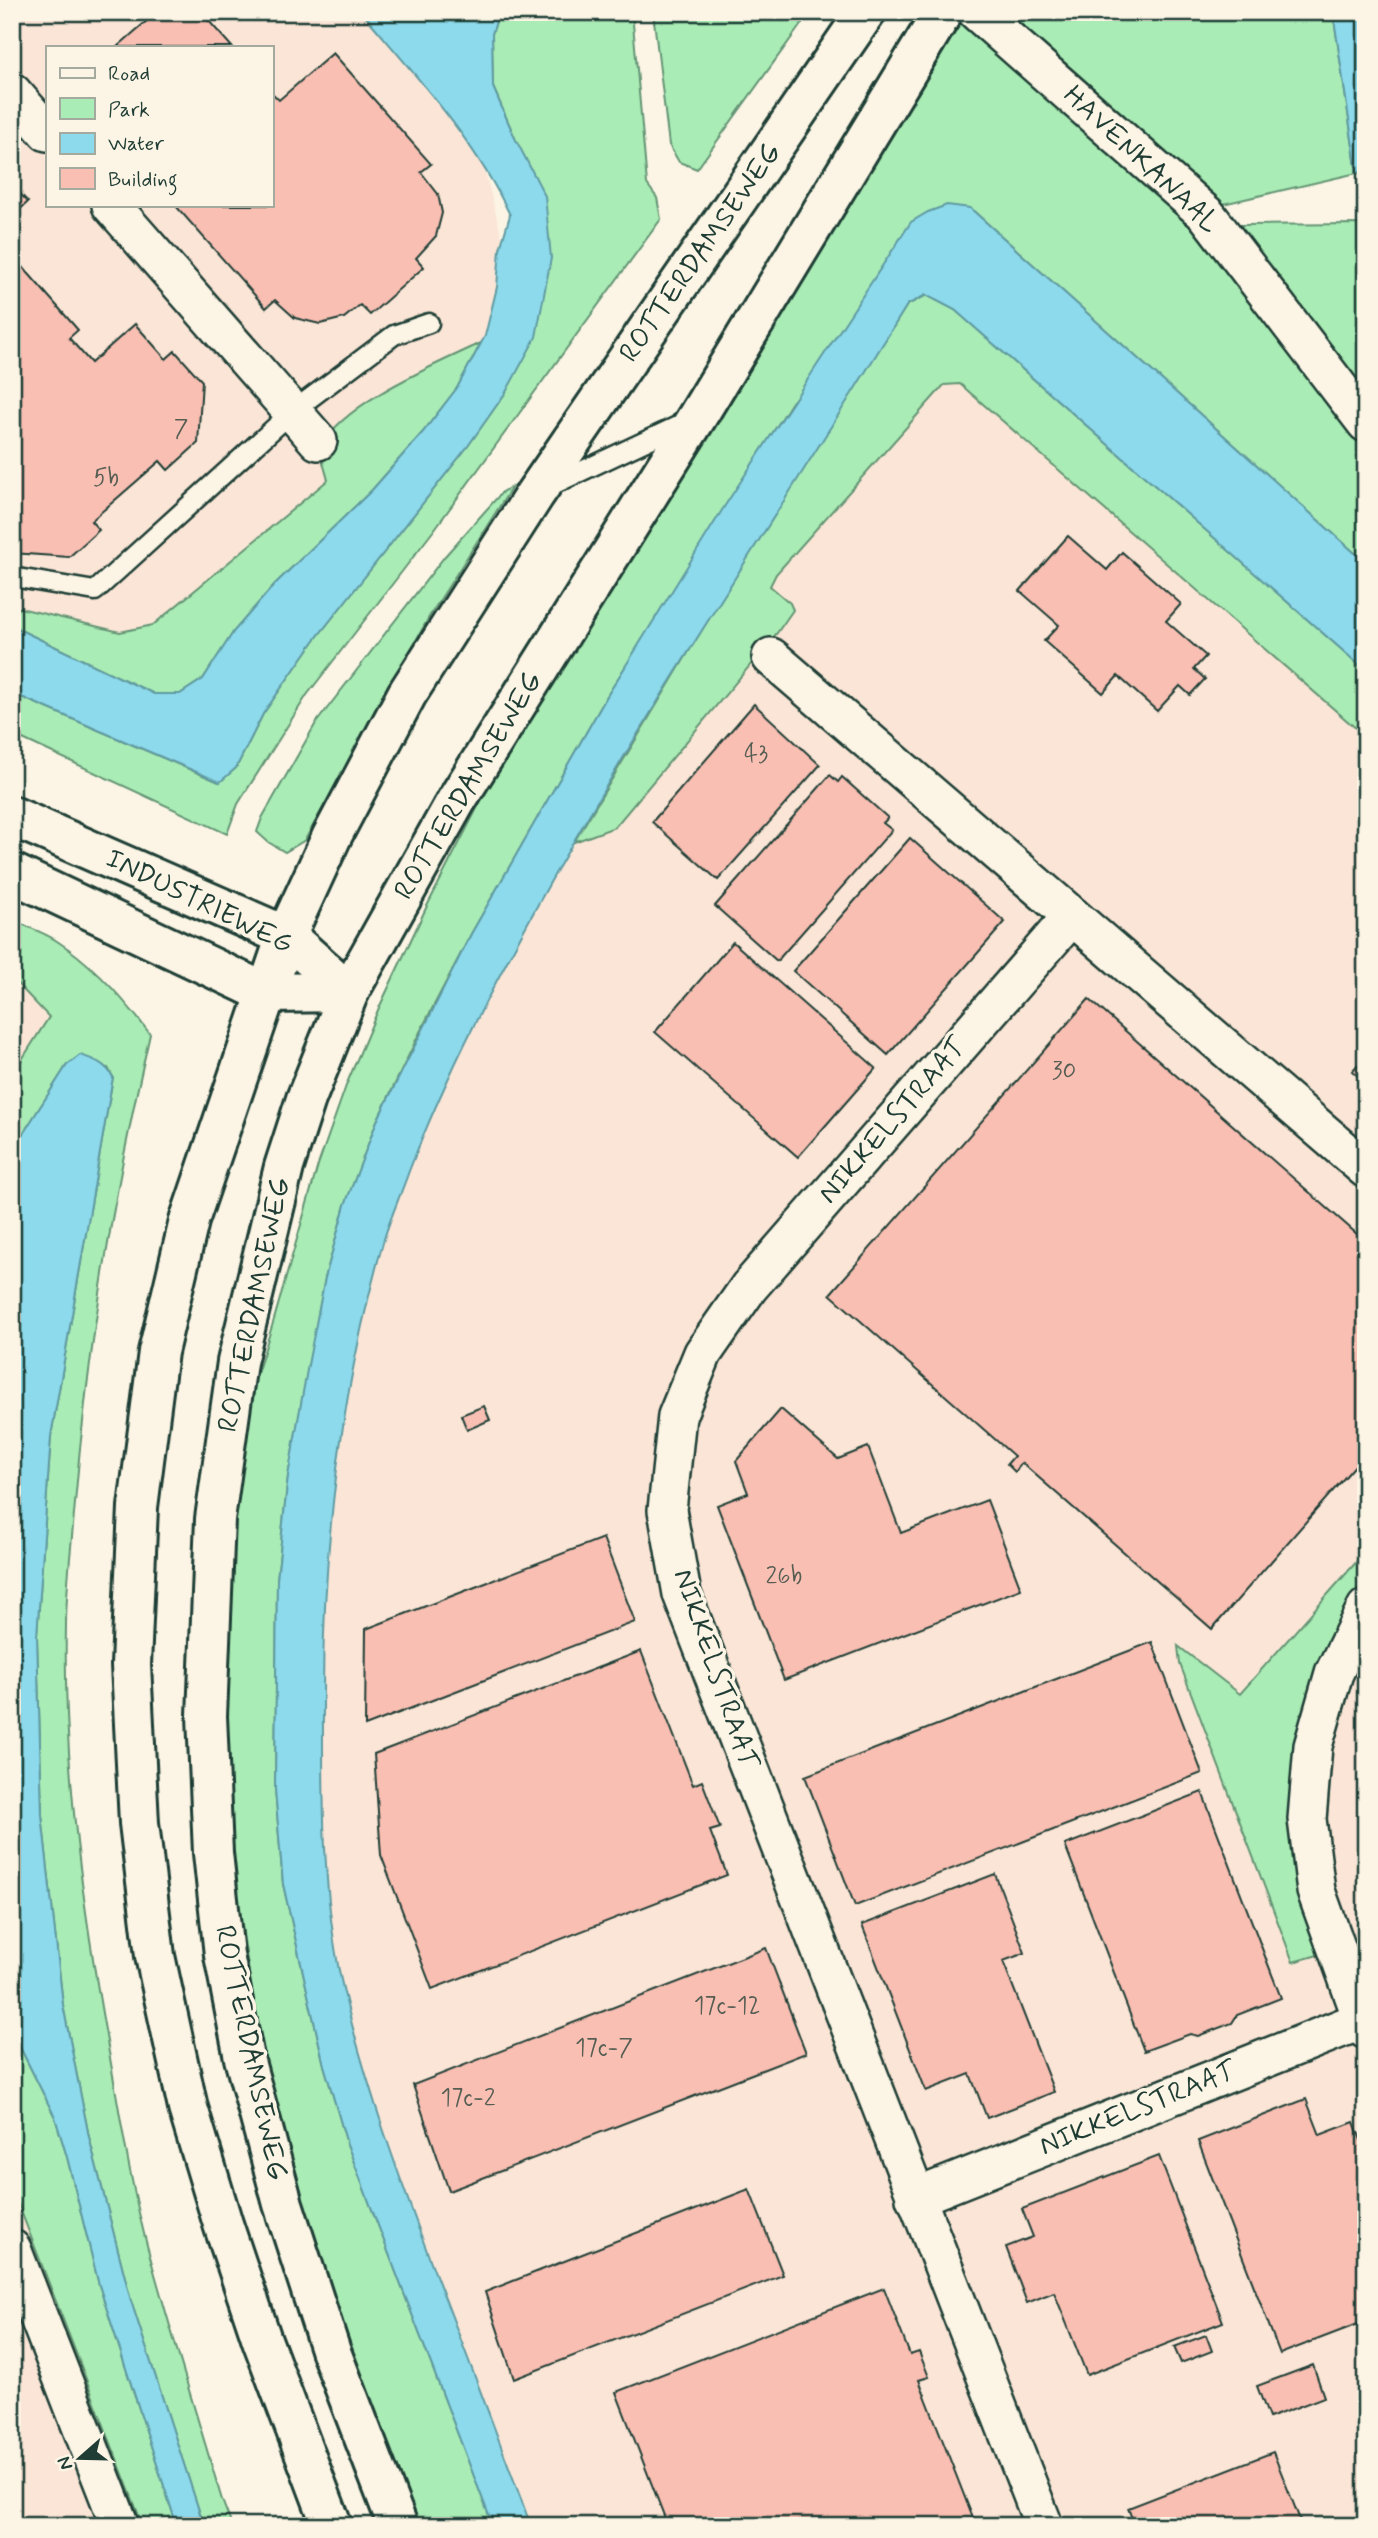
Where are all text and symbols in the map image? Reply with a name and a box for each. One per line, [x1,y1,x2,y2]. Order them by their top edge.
legend [46,46,273,206]
text: Road [108,60,150,88]
street label: HAVENKANAAL [1055,78,1227,242]
text: Park [108,96,150,124]
text: Water [108,130,164,158]
street label: ROTTERDAMSEWEG [611,136,791,370]
text: Building [108,166,178,196]
house number: 7 [174,414,188,445]
house number: 5b [93,463,119,494]
street label: ROTTERDAMSEWEG [386,665,552,907]
house number: 43 [744,739,768,770]
street label: INDUSTRIEWEG [99,841,299,963]
street label: NIKKELSTRAAT [811,1029,976,1212]
house number: 30 [1052,1056,1076,1087]
street label: ROTTERDAMSEWEG [210,1174,300,1436]
house number: 26b [766,1561,802,1592]
street label: NIKKELSTRAAT [664,1564,767,1775]
street label: ROTTERDAMSEWEG [205,1922,295,2184]
house number: 17c-12 [694,1991,760,2022]
house number: 17c-7 [575,2033,633,2064]
street label: NIKKELSTRAAT [1034,2052,1243,2165]
house number: 17c-2 [440,2083,496,2114]
north arrow [46,2422,116,2492]
text: N [52,2453,79,2474]

